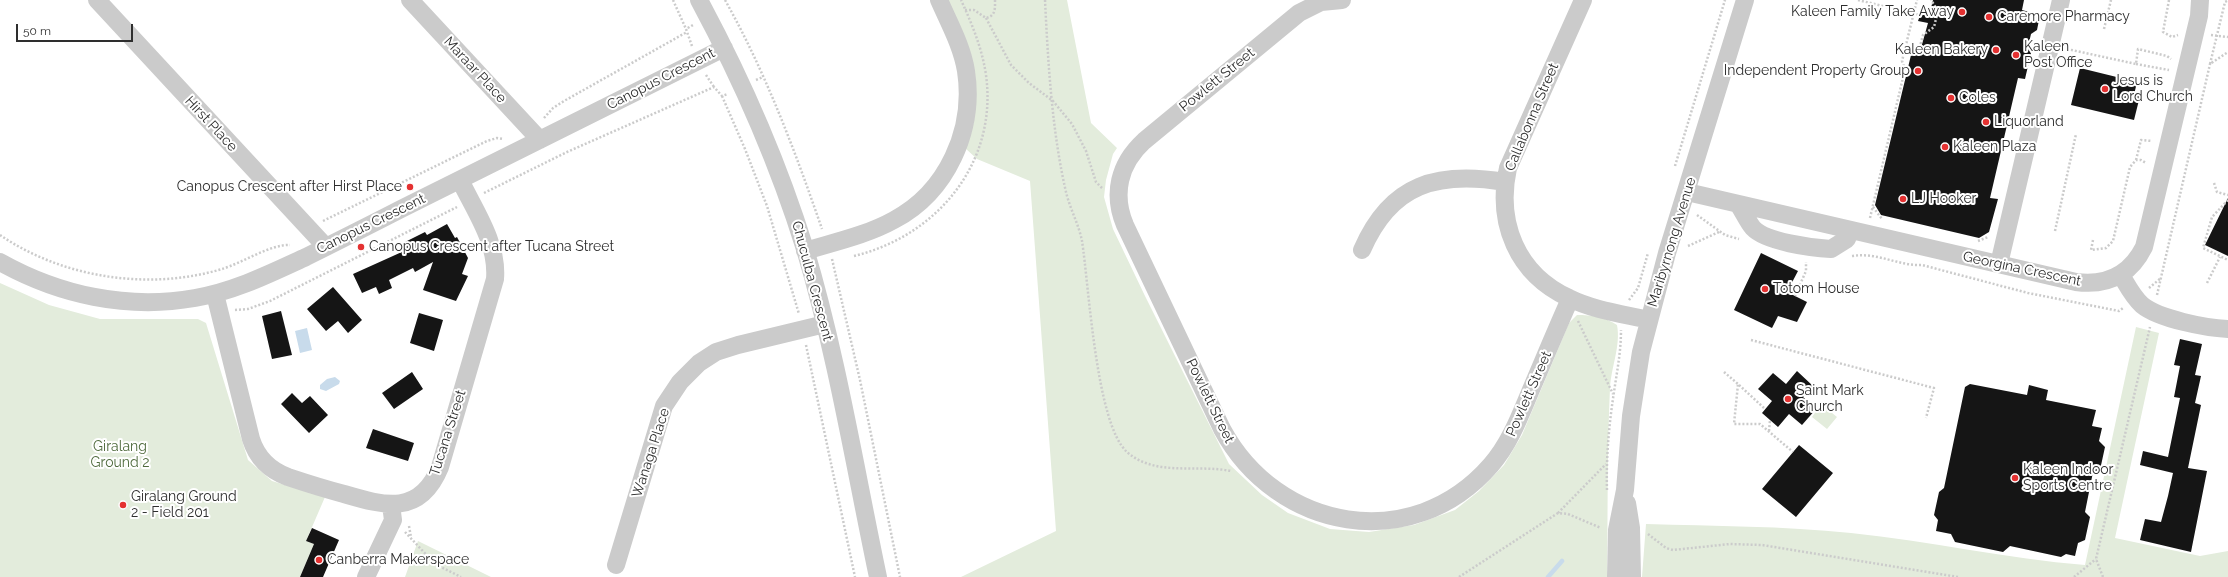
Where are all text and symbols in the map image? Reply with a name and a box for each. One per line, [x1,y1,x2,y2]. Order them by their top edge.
place label: Kaleen Family Take Away [1791,4,1954,20]
marker: Kaleen Family Take Away [1957,7,1967,17]
place label: Caremore Pharmacy [1997,9,2130,25]
marker: Caremore Pharmacy [1984,12,1994,22]
scale bar [18,16,135,42]
text: 50 m [23,24,51,38]
street label: Maraar Place [440,33,510,107]
place label: Kaleen Post Office [2024,39,2093,72]
place label: Kaleen Bakery [1895,42,1988,58]
street label: Canopus Crescent [604,45,718,113]
street label: Powlett Street [1176,45,1258,115]
marker: Kaleen Bakery [1991,45,2001,55]
marker: Kaleen Post Office [2011,50,2021,60]
street label: Callabonna Street [1502,60,1562,174]
place label: Independent Property Group [1724,63,1910,79]
marker: Independent Property Group [1913,66,1923,76]
place label: Jesus is Lord Church [2113,73,2193,106]
marker: Jesus is Lord Church [2100,84,2110,94]
place label: Coles [1959,90,1996,106]
street label: Hirst Place [181,93,241,155]
marker: Coles [1946,93,1956,103]
place label: Liquorland [1994,114,2064,130]
marker: Liquorland [1981,117,1991,127]
place label: Kaleen Plaza [1953,139,2036,155]
marker: Kaleen Plaza [1940,142,1950,152]
street label: Maribyrnong Avenue [1644,175,1700,309]
place label: Canopus Crescent after Hirst Place [177,179,402,195]
marker: Canopus Crescent after Hirst Place [405,182,415,192]
street label: Canopus Crescent [314,190,428,258]
place label: LJ Hooker [1911,191,1977,207]
marker: LJ Hooker [1898,194,1908,204]
street label: Chuculba Crescent [788,219,836,343]
place label: Canopus Crescent after Tucana Street [369,239,614,255]
marker: Canopus Crescent after Tucana Street [356,242,366,252]
street label: Georgina Crescent [1961,248,2083,290]
place label: Totom House [1773,281,1859,297]
marker: Totom House [1760,284,1770,294]
street label: Powlett Street [1503,349,1555,439]
street label: Powlett Street [1182,356,1238,446]
place label: Saint Mark Church [1796,383,1864,416]
street label: Tucana Street [426,388,470,478]
marker: Saint Mark Church [1783,394,1793,404]
street label: Wanaga Place [629,406,673,500]
park label: Giralang Ground 2 [90,439,150,472]
place label: Kaleen Indoor Sports Centre [2023,462,2114,494]
marker: Kaleen Indoor Sports Centre [2010,473,2020,483]
place label: Giralang Ground 2 - Field 201 [131,489,237,522]
marker: Giralang Ground 2 - Field 201 [118,500,128,510]
place label: Canberra Makerspace [327,552,469,568]
marker: Canberra Makerspace [314,555,324,565]

